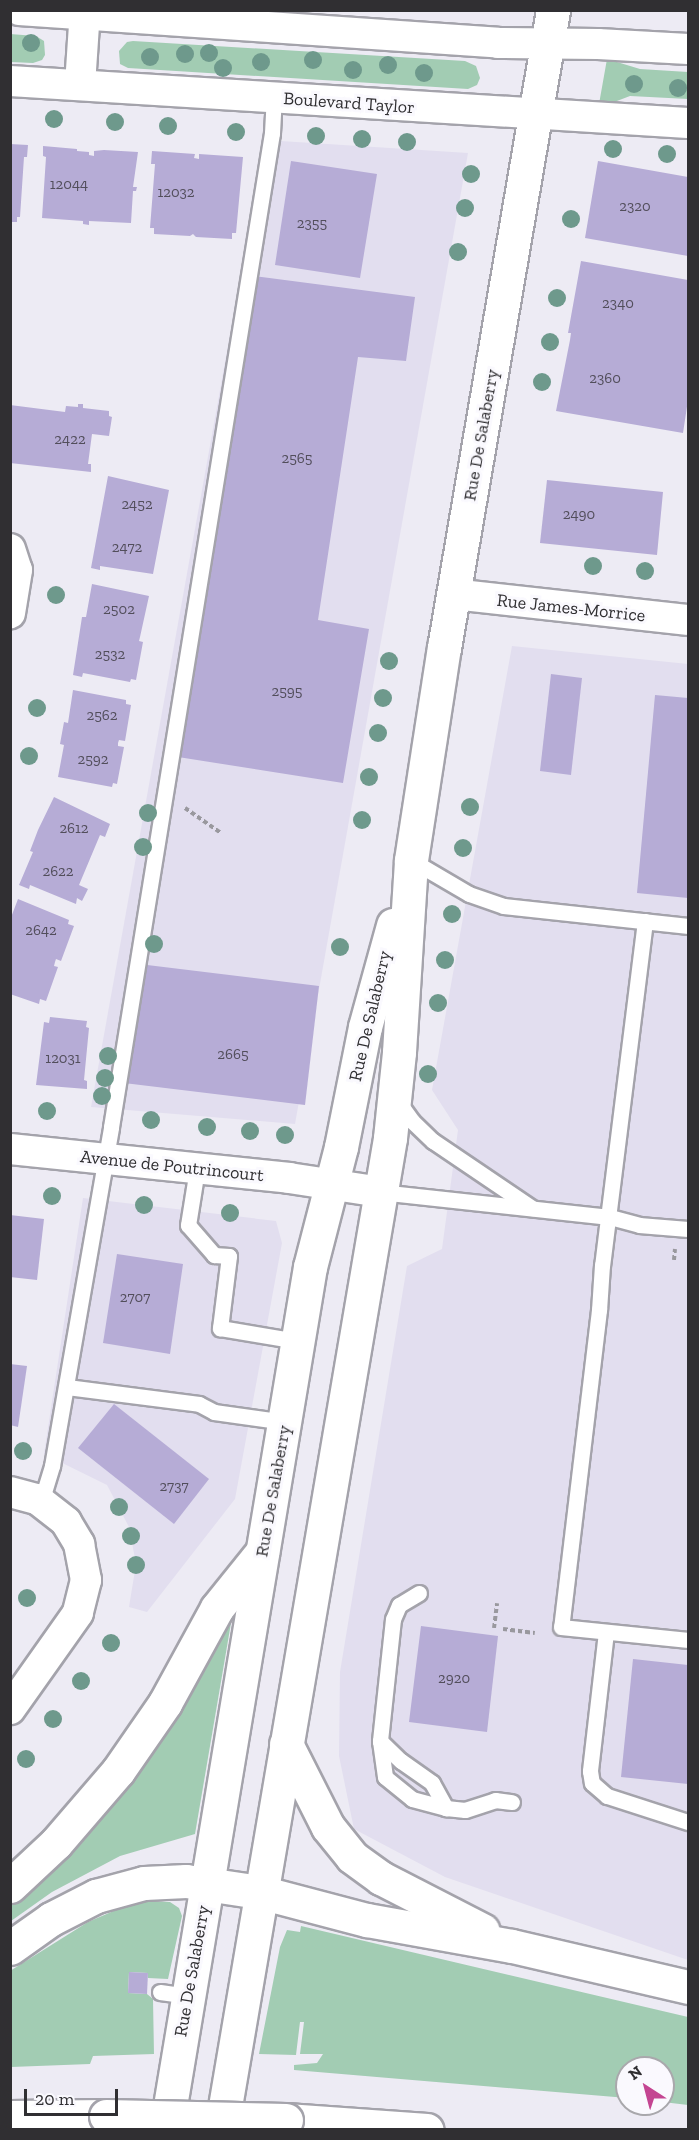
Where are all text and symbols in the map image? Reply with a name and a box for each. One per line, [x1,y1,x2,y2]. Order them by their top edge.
street label: Boulevard Taylor [282,88,416,118]
house number: 12044 [50,176,88,194]
house number: 12032 [157,184,195,202]
house number: 2320 [619,198,651,216]
house number: 2355 [297,215,327,233]
house number: 2340 [602,295,634,313]
street label: Rue De Salaberry [459,368,503,502]
house number: 2360 [589,370,621,388]
house number: 2422 [54,431,86,449]
house number: 2565 [281,450,313,468]
house number: 2452 [121,496,153,514]
house number: 2490 [563,506,595,524]
house number: 2472 [112,539,142,557]
street label: Rue James-Morrice [496,589,646,627]
house number: 2502 [103,601,135,619]
house number: 2532 [95,646,125,664]
house number: 2595 [271,683,303,701]
house number: 2562 [86,707,118,725]
house number: 2592 [77,751,109,769]
house number: 2612 [59,820,89,838]
house number: 2622 [42,863,74,881]
house number: 2642 [25,922,57,940]
street label: Rue De Salaberry [345,949,395,1083]
house number: 2665 [217,1046,249,1064]
house number: 12031 [45,1050,81,1068]
street label: Avenue de Poutrincourt [79,1146,265,1186]
house number: 2707 [120,1289,150,1307]
street label: Rue De Salaberry [251,1424,295,1558]
house number: 2737 [159,1478,189,1496]
house number: 2920 [438,1670,470,1688]
street label: Rue De Salaberry [170,1904,214,2038]
north arrow [615,2056,675,2116]
text: N [625,2061,646,2084]
scale bar [27,2077,122,2115]
text: 20 m [35,2088,74,2110]

